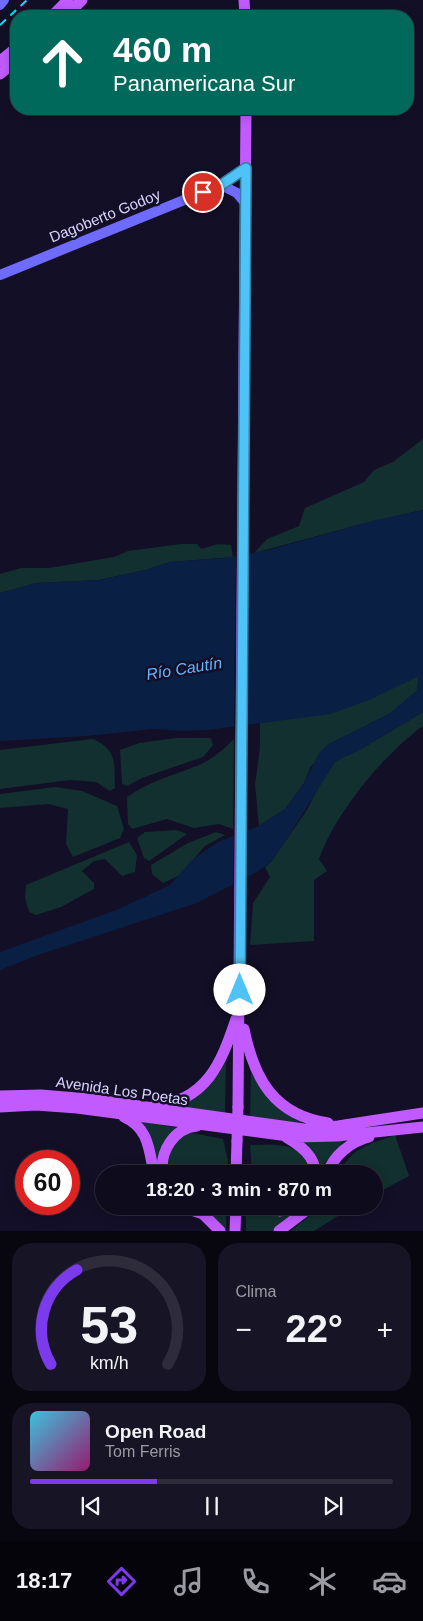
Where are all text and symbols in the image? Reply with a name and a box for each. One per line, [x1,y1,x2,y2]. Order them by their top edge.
icon: ahead [30,30,95,95]
text: 460 m [113,30,212,69]
text: Panamericana Sur [113,71,295,96]
pin [182,171,224,213]
icon: arrive [189,178,217,206]
street label: Dagoberto Godoy [47,185,163,246]
water label: Río Cautín [145,654,223,683]
position arrow [213,963,265,1015]
street label: Avenida Los Poetas [55,1073,189,1108]
speed limit sign: 60 [15,1150,80,1215]
text: 18:20 · 3 min · 870 m [146,1179,332,1200]
text: Clima [236,1283,276,1300]
text: 53 [80,1296,138,1354]
text: 22° [286,1308,343,1350]
text: − [236,1314,252,1345]
text: + [377,1314,393,1345]
text: km/h [89,1353,128,1373]
text: Open Road [105,1421,206,1442]
text: Tom Ferris [105,1443,181,1460]
icon: previous [77,1492,105,1520]
icon: pause [198,1492,226,1520]
icon: next [319,1492,347,1520]
icon: directions [104,1564,139,1599]
icon: music [171,1564,206,1599]
icon: phone [238,1564,273,1599]
icon: climate [305,1564,340,1599]
icon: car [372,1564,407,1599]
text: 18:17 [16,1568,72,1593]

